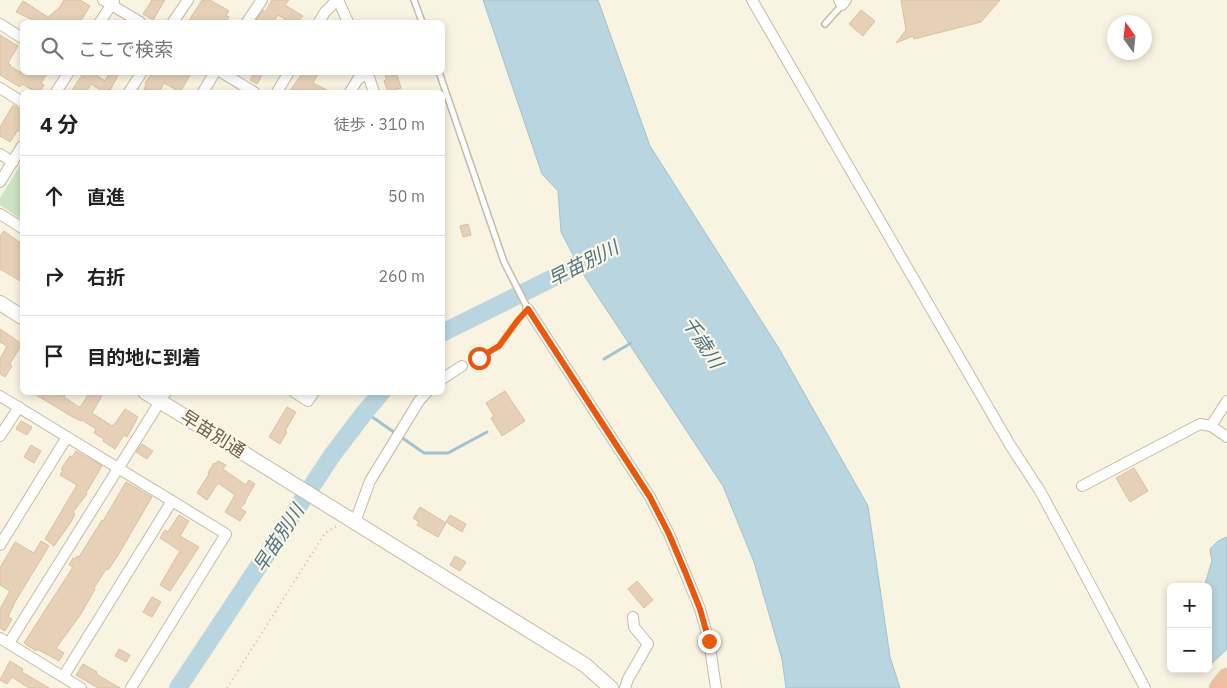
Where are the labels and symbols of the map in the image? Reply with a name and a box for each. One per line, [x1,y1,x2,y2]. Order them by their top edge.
north arrow [1107,15,1152,60]
water label: 早苗別川 [544,234,624,291]
water label: 千歳川 [677,312,730,374]
route start [468,347,491,370]
street label: 早苗別通 [177,405,250,462]
water label: 早苗別川 [247,498,310,576]
route end [698,630,721,653]

